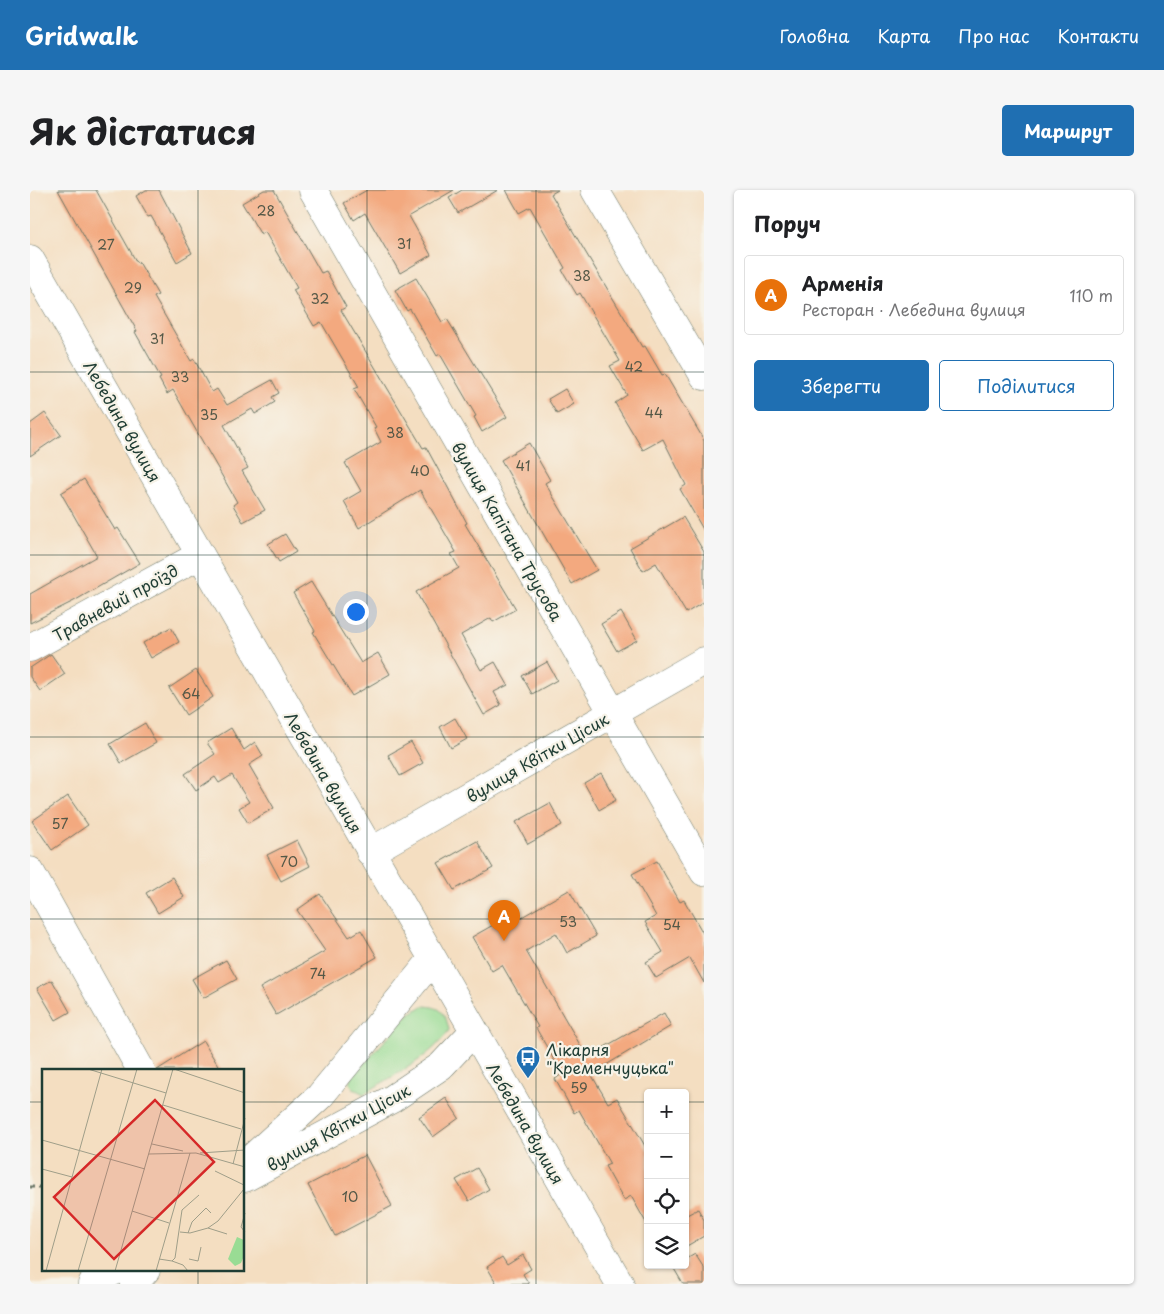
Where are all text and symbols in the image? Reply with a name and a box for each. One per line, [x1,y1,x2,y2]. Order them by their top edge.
text: Gridwalk [25,17,138,53]
text: Головна [779,22,849,49]
text: Карта [877,22,930,49]
text: Про нас [958,22,1030,49]
text: Контакти [1058,22,1139,49]
text: Як дістатися [30,104,256,157]
button: Маршрут [1002,105,1134,156]
house number: 28 [257,200,275,221]
text: Поруч [754,207,821,239]
house number: 31 [397,233,411,254]
house number: 27 [97,234,115,255]
house number: 38 [573,265,591,286]
text: Арменія [802,269,883,297]
house number: 29 [124,277,142,298]
text: A [765,283,777,307]
text: 110 m [1070,283,1113,307]
house number: 32 [311,288,329,309]
text: Ресторан · Лебедина вулиця [802,297,1026,321]
house number: 31 [150,328,164,349]
street label: Лебедина вулиця [78,356,168,486]
house number: 42 [625,356,643,377]
button: Зберегти [754,360,929,411]
button: Поділитися [939,360,1114,411]
house number: 33 [171,366,189,387]
house number: 44 [645,402,663,423]
house number: 35 [200,404,218,425]
house number: 38 [386,422,404,443]
street label: вулиця Капітана Трусова [447,437,569,625]
house number: 41 [516,455,530,476]
house number: 40 [410,460,430,481]
street label: Травневий проїзд [48,557,182,647]
your location [343,599,369,625]
house number: 64 [181,683,201,704]
street label: вулиця Квітки Цісик [461,706,613,808]
street label: Лебедина вулиця [279,707,369,837]
house number: 57 [52,813,68,834]
house number: 70 [280,851,298,872]
pin: A [488,900,520,941]
house number: 53 [559,911,577,932]
house number: 54 [663,914,681,935]
house number: 74 [310,963,326,984]
place label: Лікарня "Кременчуцька" [546,1037,674,1079]
bus stop icon: Лікарня "Кременчуцька" [515,1045,541,1079]
street label: Лебедина вулиця [481,1058,571,1188]
inset map [42,1069,245,1272]
street label: вулиця Квітки Цісик [262,1077,415,1176]
house number: 59 [570,1077,588,1098]
map controls [644,1089,689,1269]
button: + [644,1089,689,1134]
button: − [644,1134,689,1179]
button: locate [644,1179,689,1224]
house number: 10 [342,1186,358,1207]
button: layers [644,1224,689,1269]

